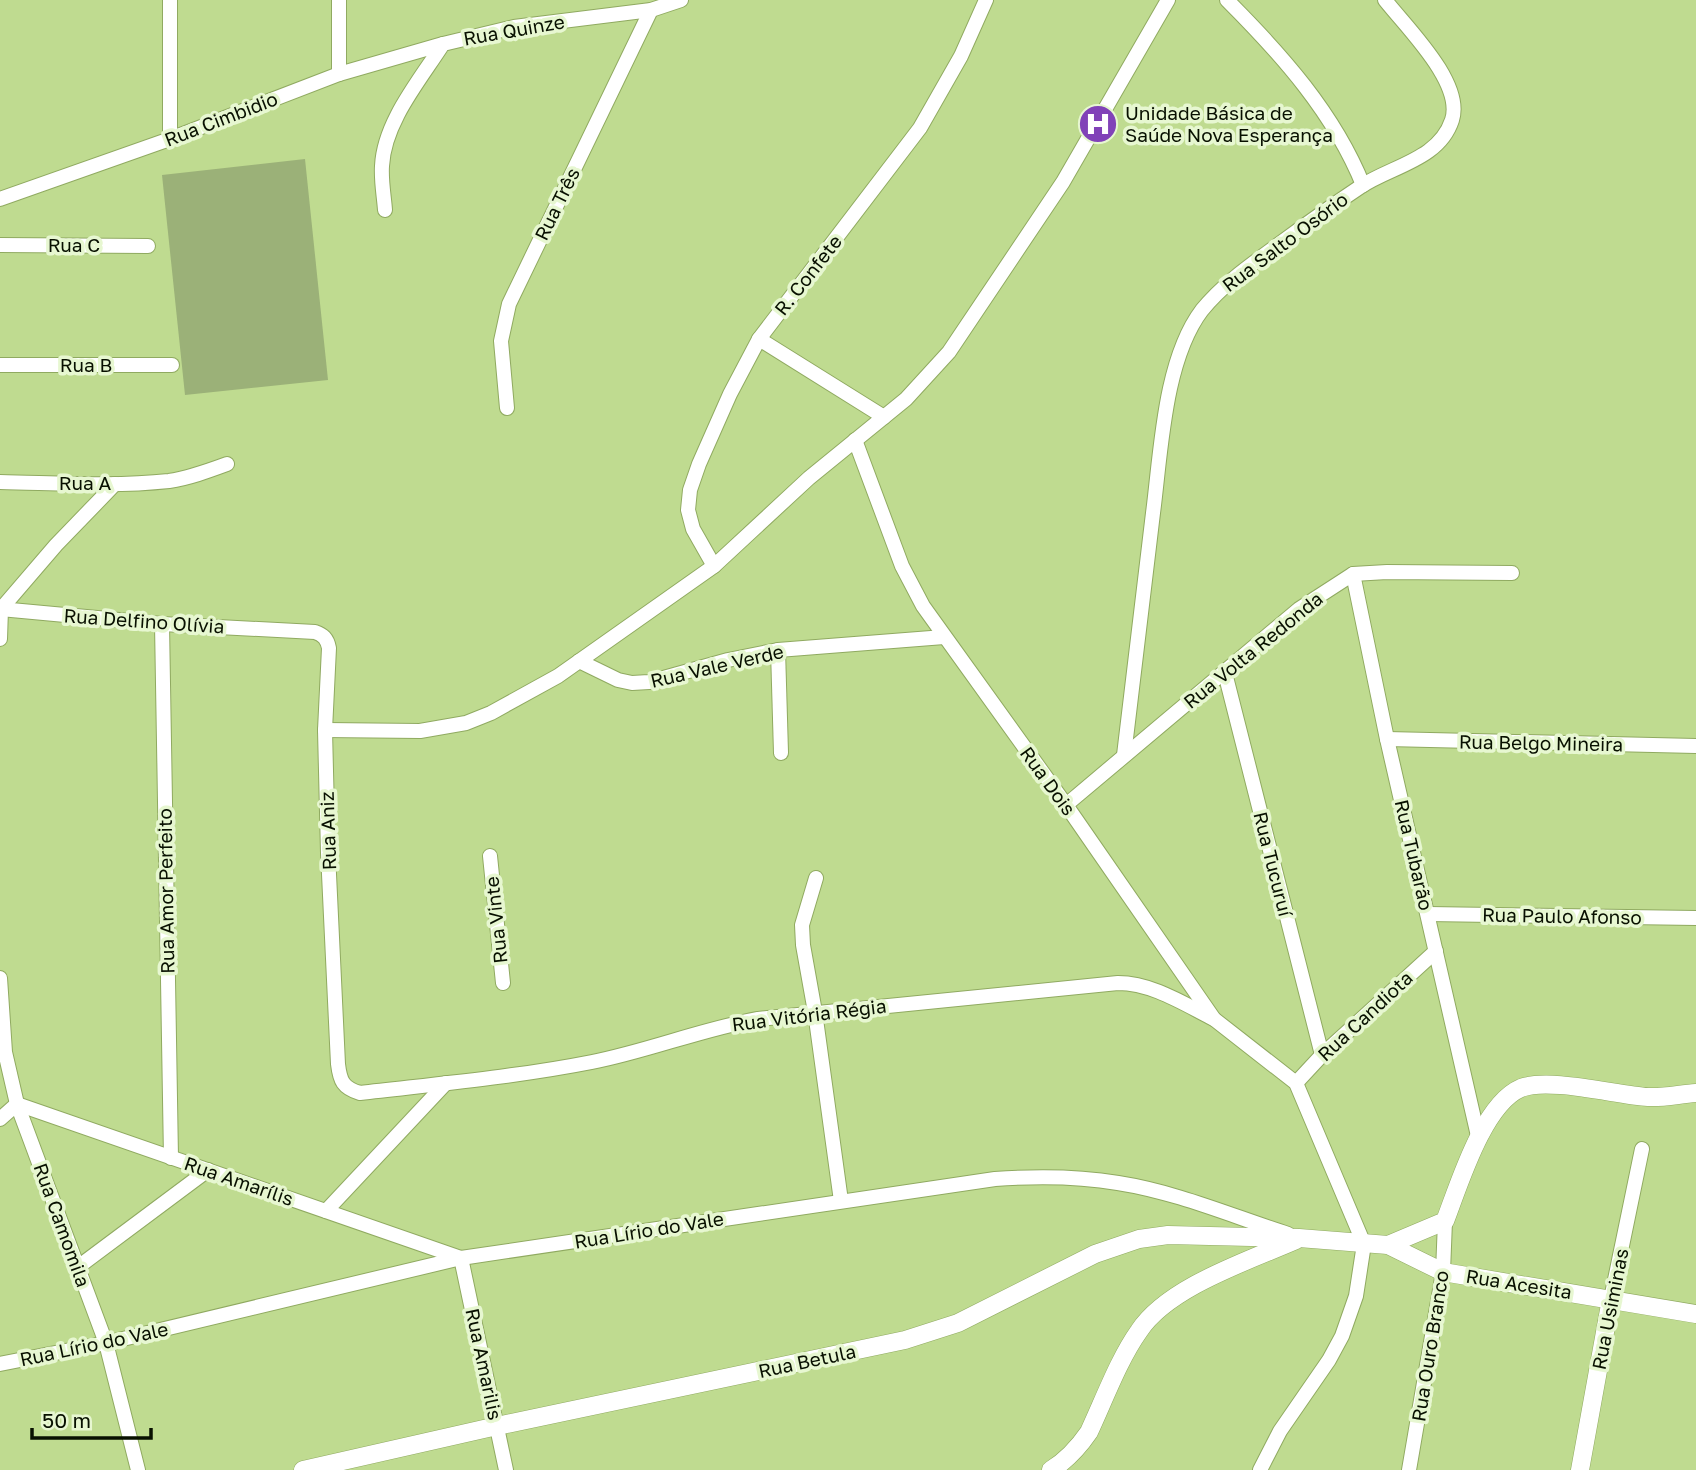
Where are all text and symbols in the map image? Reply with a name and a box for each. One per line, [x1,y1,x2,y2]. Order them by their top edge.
street label: Rua Quinze [461,9,566,50]
street label: Rua Cimbidio [161,86,281,151]
place label: Unidade Básica de Saúde Nova Esperança [1125,101,1333,146]
hospital icon: Unidade Básica de Saúde Nova Esperança [1077,103,1119,145]
street label: Rua Três [529,164,584,244]
street label: Rua Salto Osório [1217,187,1352,296]
street label: R. Confete [769,230,846,320]
street label: Rua C [48,233,100,256]
street label: Rua B [60,353,112,376]
street label: Rua A [59,471,111,494]
street label: Rua Volta Redonda [1179,586,1327,713]
street label: Rua Delfino Olívia [63,603,225,638]
street label: Rua Vale Verde [648,639,786,692]
street label: Rua Belgo Mineira [1459,730,1623,755]
street label: Rua Dois [1016,742,1081,820]
street label: Rua Aniz [315,791,340,871]
street label: Rua Tubarão [1391,797,1438,912]
street label: Rua Amor Perfeito [153,808,178,974]
street label: Rua Tucuruí [1249,809,1298,920]
street label: Rua Vinte [479,875,512,965]
street label: Rua Paulo Afonso [1482,903,1642,928]
street label: Rua Candiota [1312,966,1417,1065]
street label: Rua Vitória Régia [730,994,888,1035]
street label: Rua Amarílis [182,1151,297,1210]
street label: Rua Camomila [29,1160,96,1290]
street label: Rua Lírio do Vale [572,1206,725,1253]
street label: Rua Usiminas [1586,1246,1633,1371]
street label: Rua Acesita [1464,1264,1574,1303]
street label: Rua Ouro Branco [1406,1269,1453,1423]
street label: Rua Amarilis [461,1306,508,1422]
street label: Rua Lírio do Vale [18,1317,170,1370]
street label: Rua Betula [756,1339,858,1382]
scale bar [32,1396,150,1440]
text: 50 m [42,1407,91,1433]

